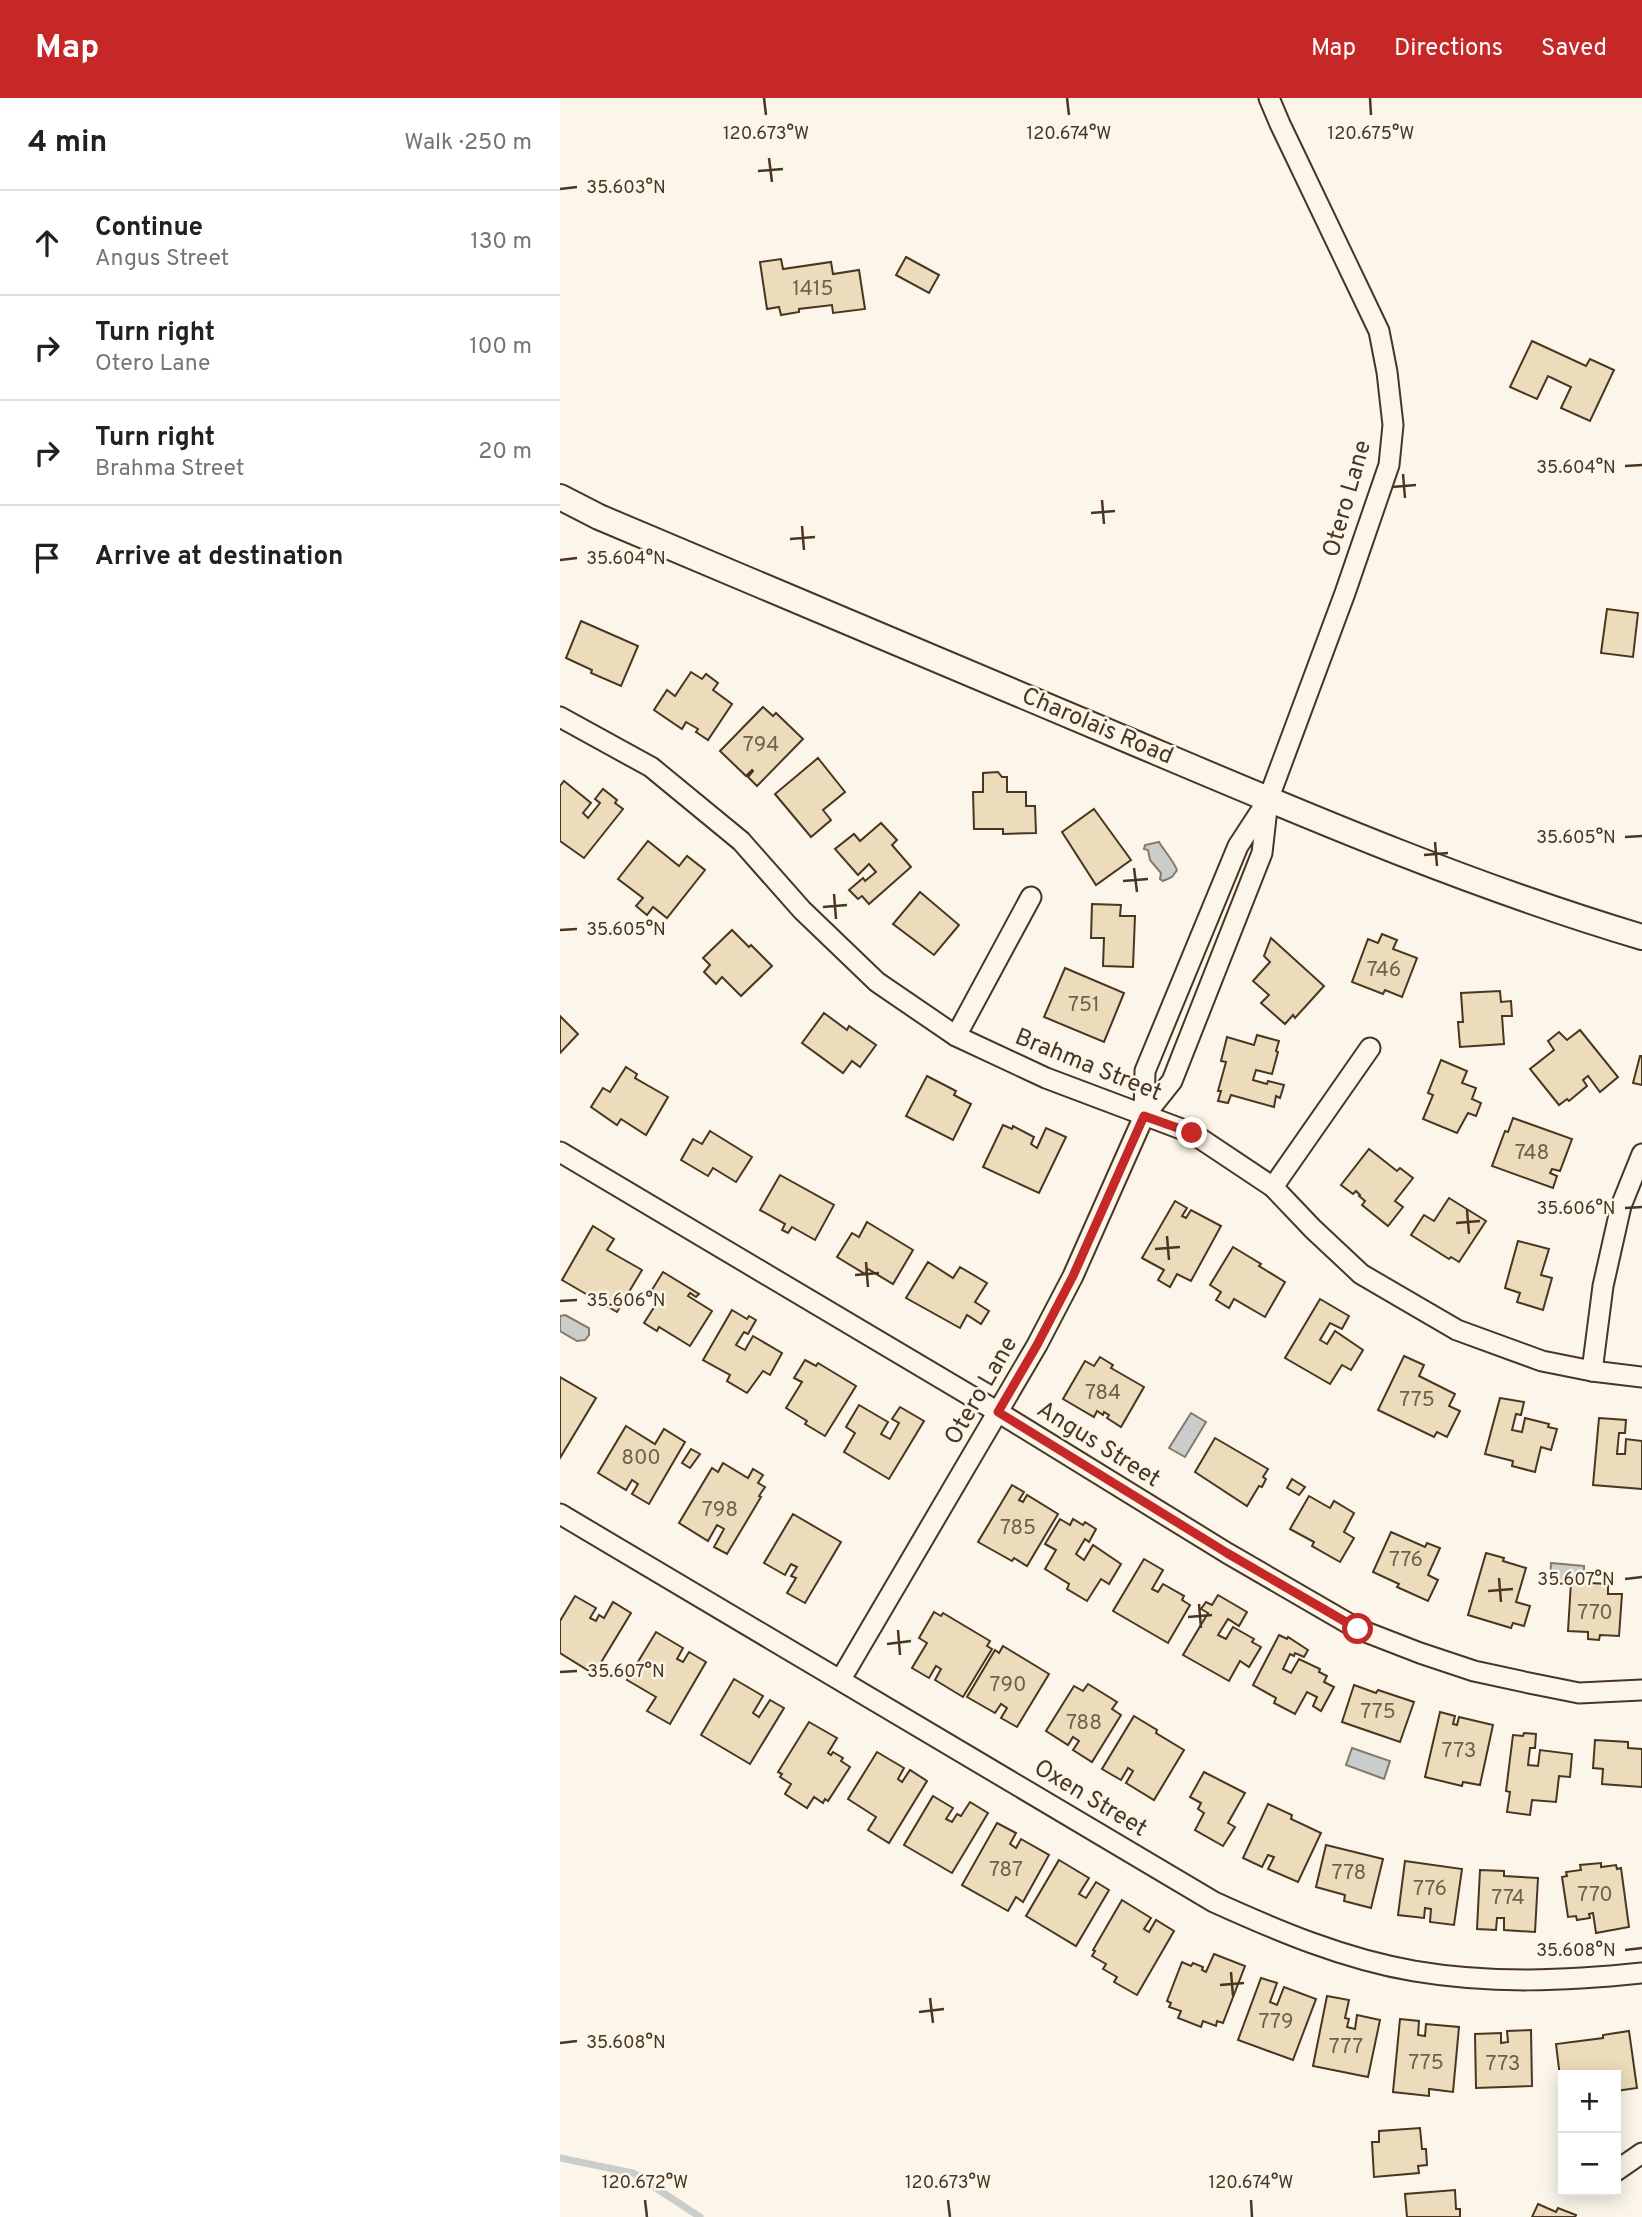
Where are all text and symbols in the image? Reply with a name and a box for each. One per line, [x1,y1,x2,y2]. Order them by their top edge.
text: Map [35,28,99,70]
text: Map [1311,34,1356,64]
text: Directions [1394,34,1503,64]
text: Saved [1541,34,1607,64]
text: 120.673°W [723,123,809,146]
text: 120.674°W [1027,123,1111,146]
text: 120.675°W [1328,123,1414,146]
text: 4 min [28,125,107,162]
text: Walk · 250 m [404,129,532,158]
text: 35.603°N [586,177,666,200]
text: Continue [95,212,203,245]
icon: ahead [28,224,66,262]
text: 130 m [470,228,532,257]
text: Angus Street [95,245,229,274]
house number: 1415 [792,276,834,303]
text: Turn right [95,317,215,350]
icon: right [28,329,66,367]
text: 100 m [469,333,532,362]
text: Otero Lane [95,350,210,379]
text: Turn right [95,422,215,455]
icon: right [28,434,66,472]
street label: Otero Lane [1317,437,1379,561]
text: 20 m [478,438,532,467]
text: Brahma Street [95,455,244,484]
text: 35.604°N [1536,457,1616,480]
icon: arrive [28,539,66,577]
text: Arrive at destination [95,541,343,574]
text: 35.604°N [586,548,666,571]
street label: Charolais Road [1017,682,1177,772]
house number: 794 [743,732,779,759]
text: 35.605°N [1536,827,1616,850]
text: 35.605°N [586,919,666,942]
house number: 746 [1367,957,1401,984]
house number: 751 [1068,992,1100,1019]
street label: Brahma Street [1010,1023,1166,1109]
route end [1176,1117,1207,1148]
house number: 748 [1515,1140,1549,1167]
text: 35.606°N [1536,1198,1616,1221]
text: 35.606°N [586,1290,666,1313]
street label: Otero Lane [939,1331,1025,1451]
house number: 784 [1085,1380,1121,1407]
house number: 775 [1399,1387,1435,1414]
street label: Angus Street [1031,1395,1165,1495]
house number: 800 [621,1445,661,1472]
house number: 798 [702,1497,738,1524]
house number: 785 [1000,1515,1036,1542]
house number: 776 [1389,1547,1423,1574]
text: 35.607°N [1537,1569,1615,1592]
house number: 770 [1577,1600,1613,1627]
route start [1342,1613,1373,1644]
text: 35.607°N [587,1661,665,1684]
house number: 790 [990,1672,1026,1699]
house number: 775 [1360,1699,1396,1726]
house number: 788 [1066,1710,1102,1737]
house number: 773 [1442,1738,1477,1765]
street label: Oxen Street [1028,1753,1152,1845]
house number: 787 [989,1857,1023,1884]
house number: 778 [1332,1860,1366,1887]
house number: 776 [1413,1876,1447,1903]
house number: 770 [1577,1882,1613,1909]
house number: 774 [1491,1885,1525,1912]
text: 35.608°N [1536,1940,1616,1963]
house number: 779 [1258,2009,1294,2036]
text: 35.608°N [586,2032,666,2055]
house number: 777 [1329,2034,1363,2061]
house number: 775 [1408,2050,1444,2077]
house number: 773 [1486,2051,1521,2078]
map controls [1558,2070,1621,2196]
button: + [1558,2070,1621,2133]
button: − [1558,2133,1621,2196]
text: 120.672°W [602,2172,688,2195]
text: 120.673°W [905,2172,991,2195]
text: 120.674°W [1209,2172,1293,2195]

